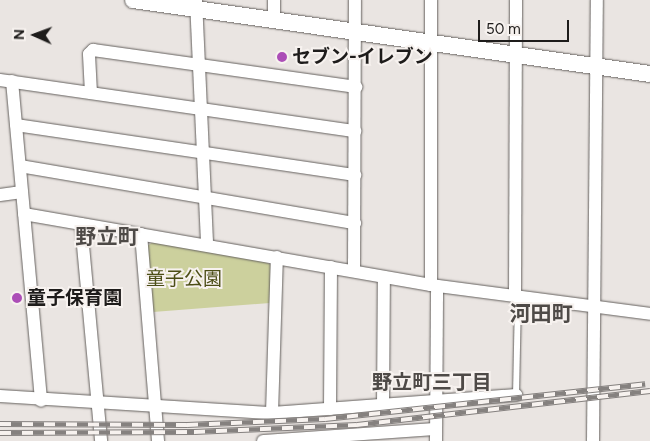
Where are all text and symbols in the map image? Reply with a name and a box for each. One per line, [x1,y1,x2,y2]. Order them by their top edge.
north arrow [10,10,60,60]
scale bar [480,10,571,42]
text: 50 m [486,20,521,38]
text: N [11,29,28,40]
place label: セブン-イレブン [292,46,433,68]
marker: セブン-イレブン [276,51,288,63]
district label: 野立町 [76,224,138,250]
park label: 童子公園 [146,268,222,290]
place label: 童子保育園 [27,287,122,309]
marker: 童子保育園 [11,292,23,304]
district label: 河田町 [510,301,572,327]
district label: 野立町三丁目 [372,370,492,394]

